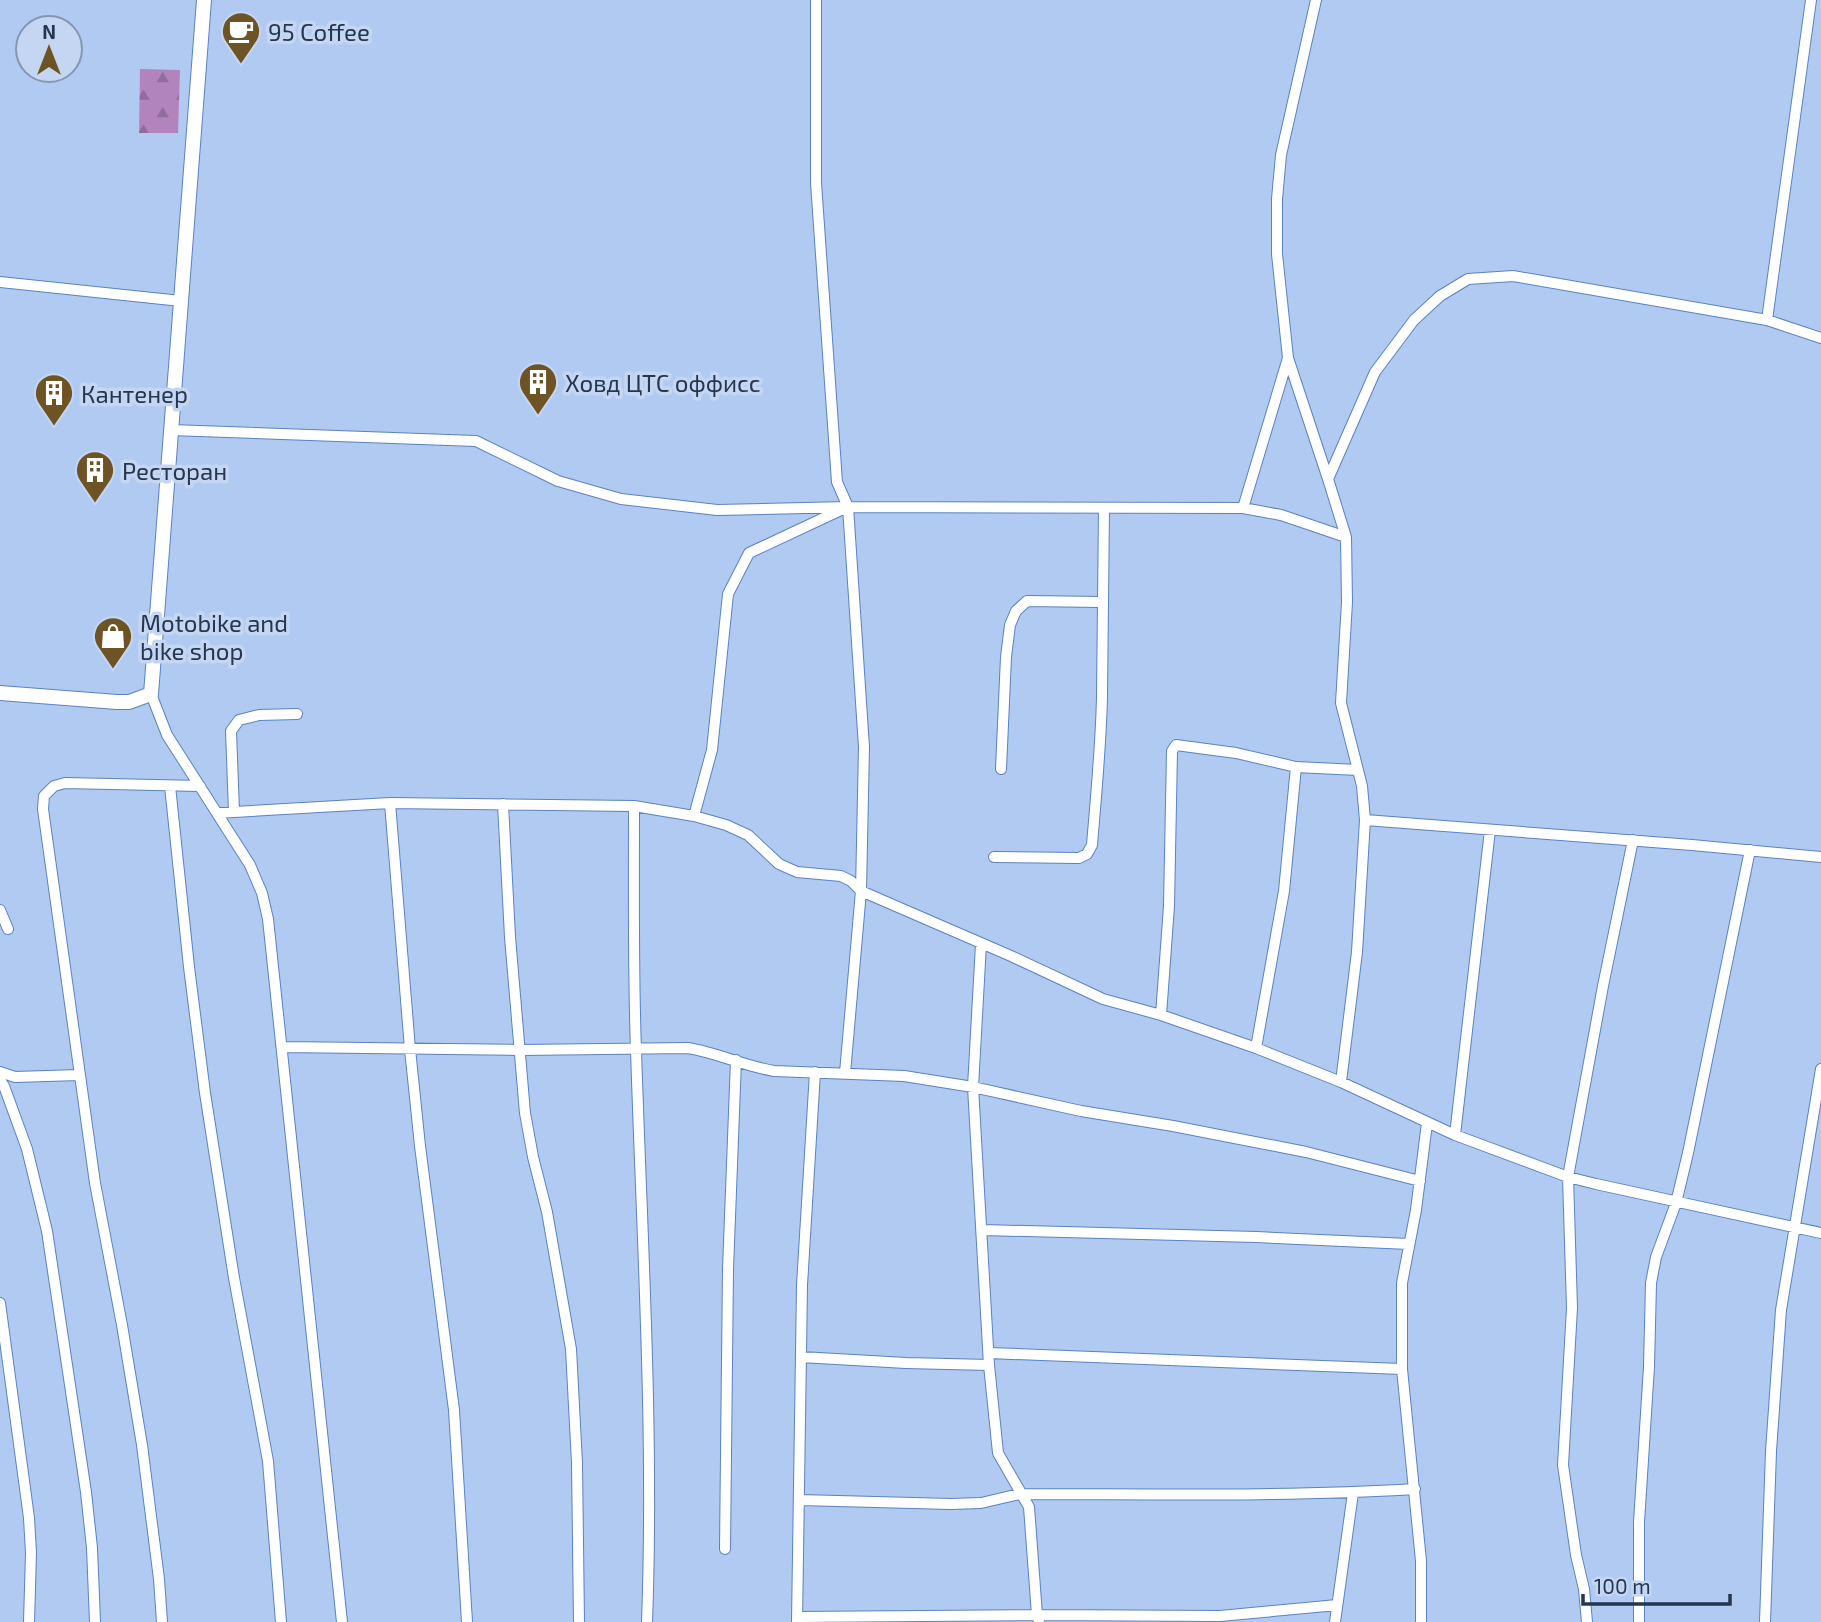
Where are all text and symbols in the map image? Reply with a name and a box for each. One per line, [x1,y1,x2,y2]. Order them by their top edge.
cafe icon: 95 Coffee [220,10,262,65]
north arrow [14,14,84,84]
place label: 95 Coffee [268,17,370,46]
text: N [42,20,56,43]
building icon: Ховд ЦТС оффисс [517,361,559,416]
place label: Ховд ЦТС оффисс [565,368,760,397]
building icon: Кантенер [33,372,75,427]
place label: Кантенер [81,379,188,408]
building icon: Ресторан [74,449,116,504]
place label: Ресторан [122,456,227,485]
place label: Motobike and bike shop [140,608,288,665]
shop icon: Motobike and bike shop [92,615,134,670]
scale bar [1583,1562,1730,1606]
text: 100 m [1594,1573,1651,1598]

